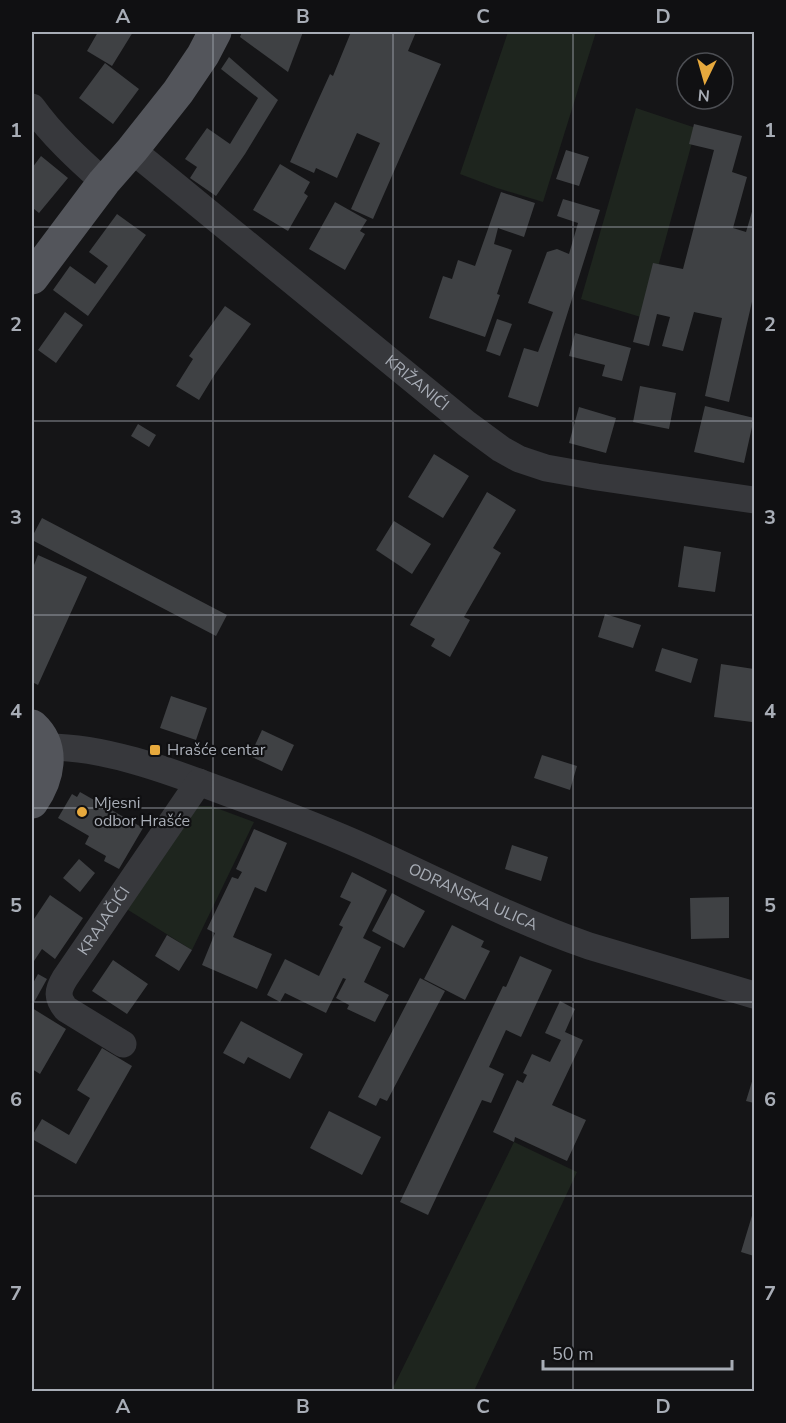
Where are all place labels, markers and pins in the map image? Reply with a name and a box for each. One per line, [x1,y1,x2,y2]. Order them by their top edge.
place label: Hrašće centar [167,739,266,761]
marker: Hrašće centar [148,743,162,757]
place label: Mjesni odbor Hrašće [94,792,190,832]
marker: Mjesni odbor Hrašće [75,805,89,819]

